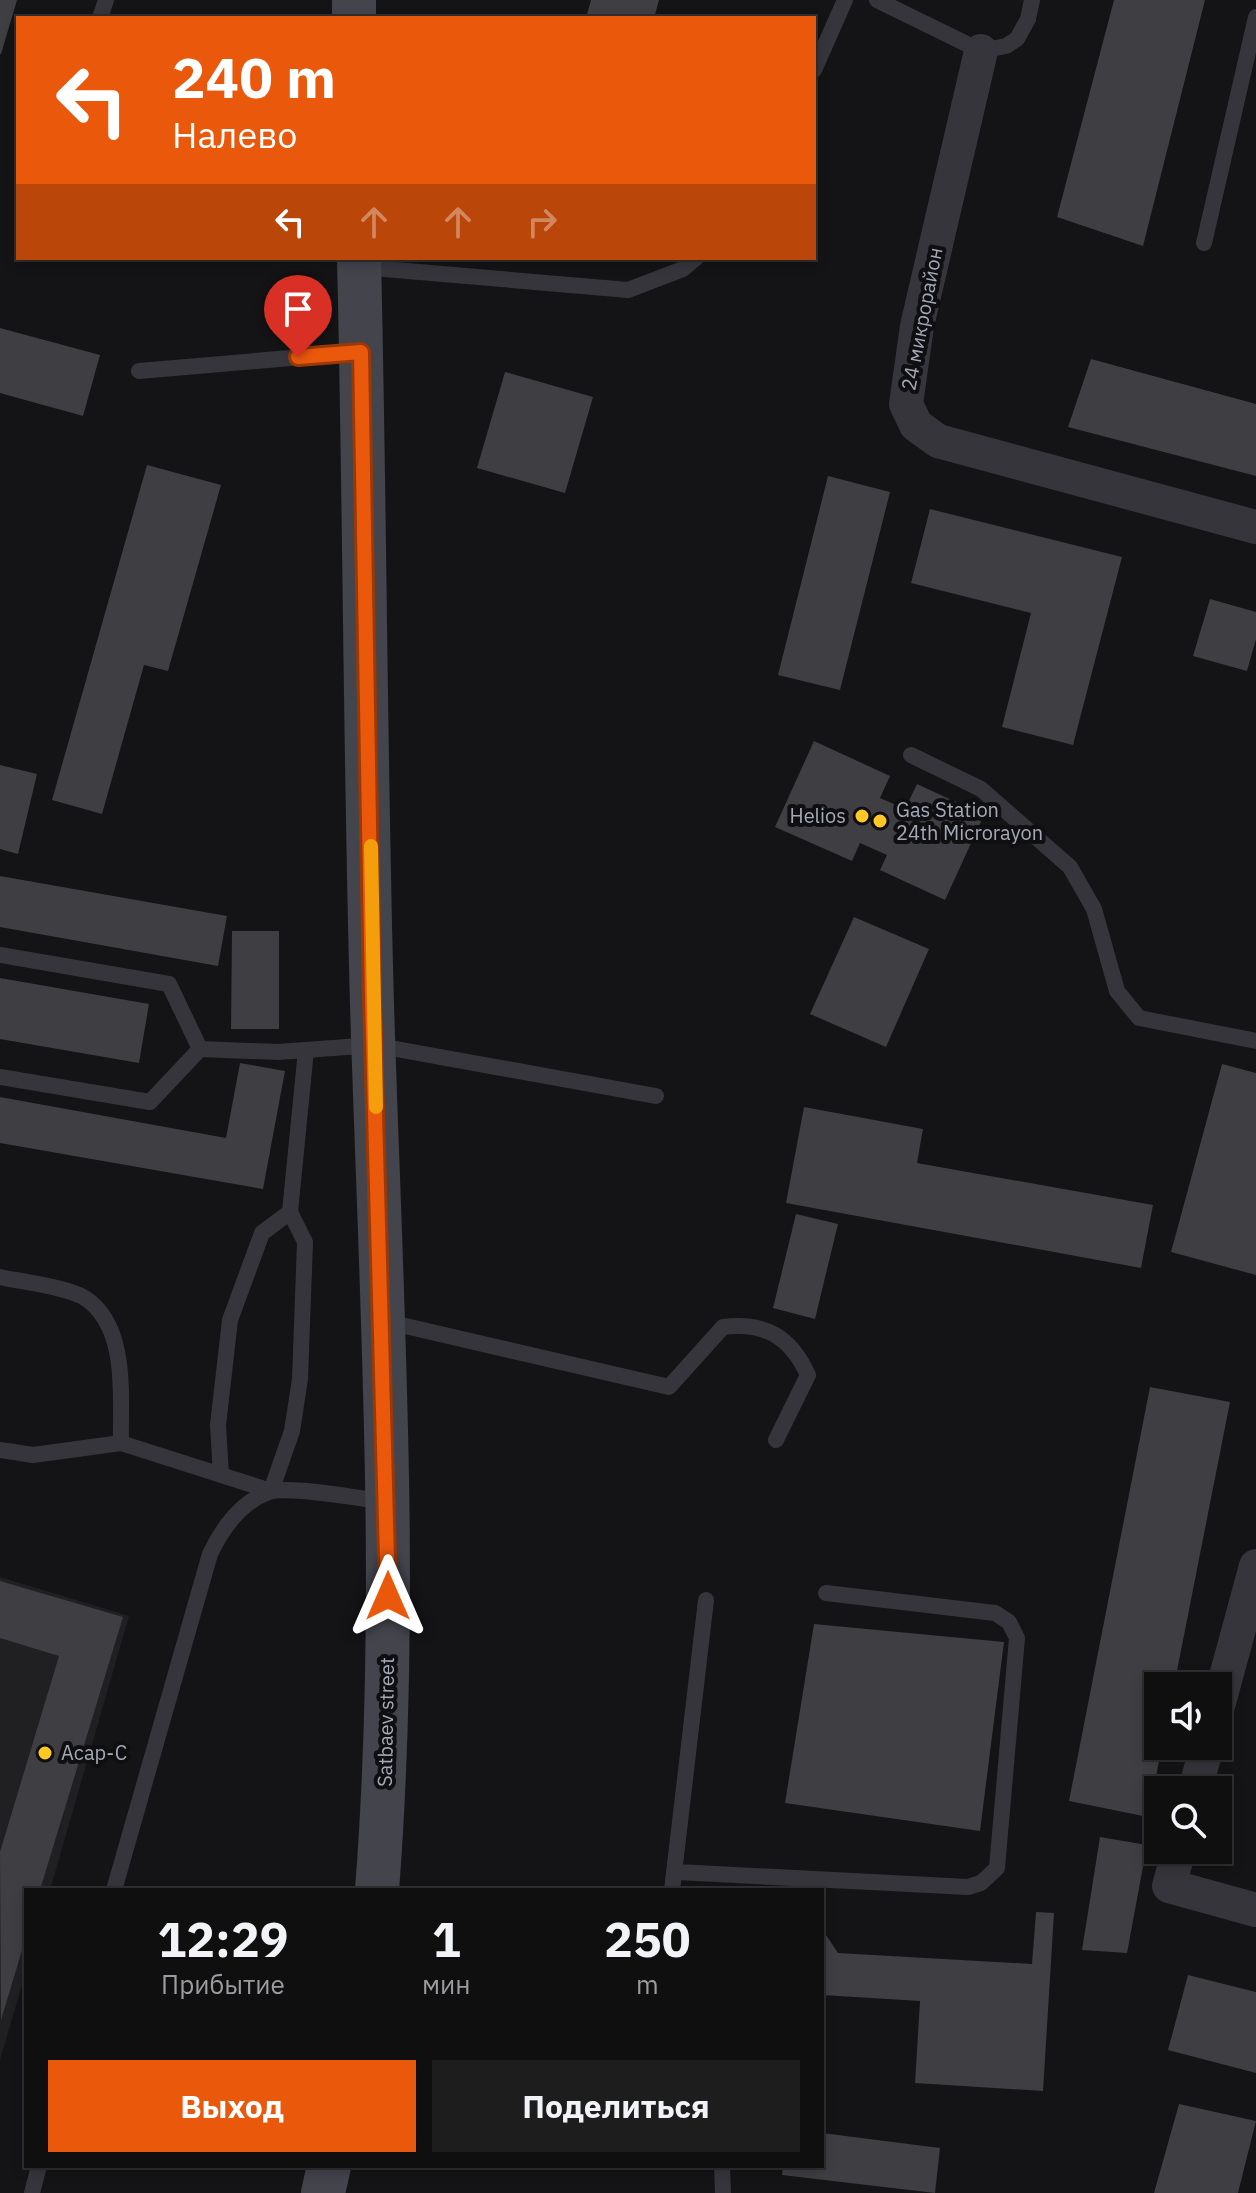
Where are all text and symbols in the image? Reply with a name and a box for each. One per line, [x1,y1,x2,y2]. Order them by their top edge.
text: 240 m [172,41,336,113]
icon: left [40,48,144,152]
text: Налево [172,111,297,158]
icon: left [268,200,312,244]
icon: ahead [352,200,396,244]
icon: ahead [436,200,480,244]
icon: right [520,200,564,244]
street label: 24 микрорайон [894,245,949,393]
pin [264,275,332,357]
icon: arrive [276,287,320,331]
place label: Gas Station 24th Microrayon [896,796,1043,846]
place label: Helios [790,802,846,829]
marker: Helios [853,807,871,825]
marker: Gas Station 24th Microrayon [871,812,889,830]
position arrow [346,1554,430,1638]
street label: Satbaev street [371,1657,400,1787]
map controls [1144,1672,1232,1864]
button: sound [1144,1672,1232,1760]
place label: Асар-С [61,1739,127,1766]
marker: Асар-С [36,1744,54,1762]
button: search [1144,1776,1232,1864]
text: 12:29 [157,1908,289,1970]
text: 1 [432,1908,461,1970]
text: 250 [604,1908,691,1970]
text: Прибытие [161,1967,285,2001]
text: мин [422,1967,471,2001]
text: m [636,1967,659,2001]
button: Выход [48,2060,416,2152]
button: Поделиться [432,2060,800,2152]

